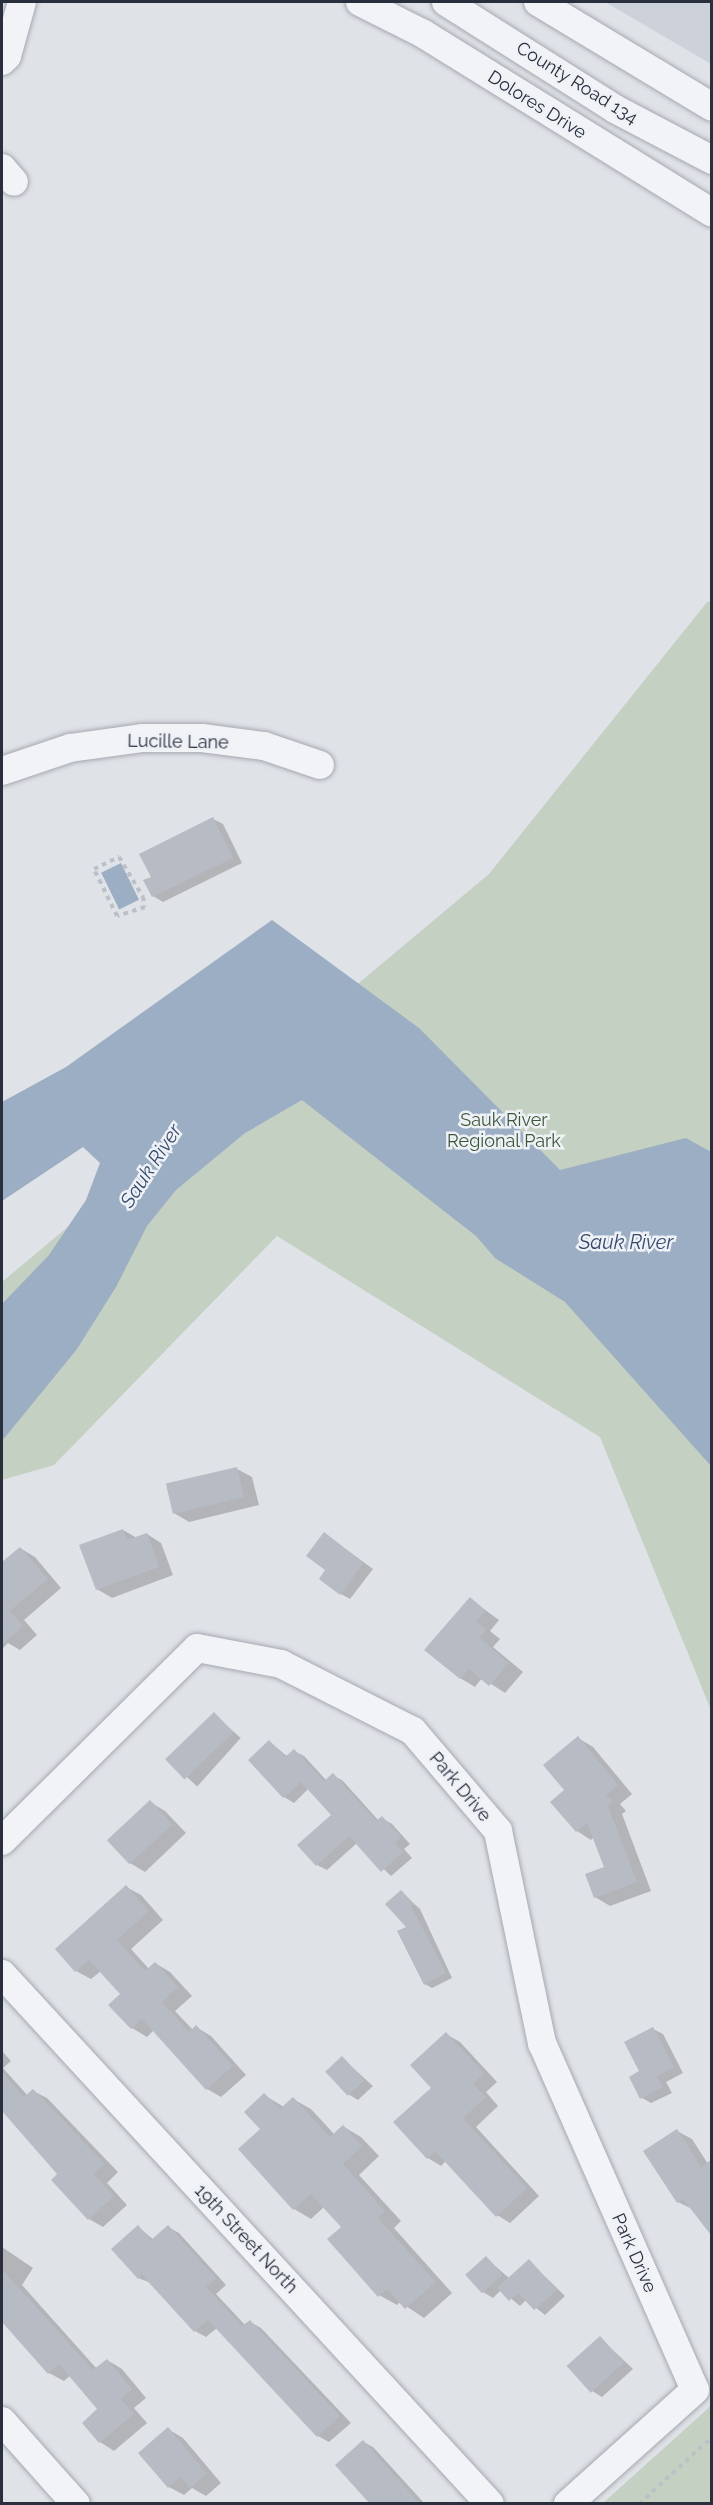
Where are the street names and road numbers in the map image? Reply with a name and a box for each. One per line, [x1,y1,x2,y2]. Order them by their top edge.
street label: County Road 134 [512,37,642,129]
street label: Dolores Drive [484,66,590,144]
street label: Lucille Lane [127,730,229,754]
street label: Park Drive [425,1748,495,1826]
street label: 19th Street North [190,2180,302,2298]
street label: Park Drive [607,2210,661,2296]

